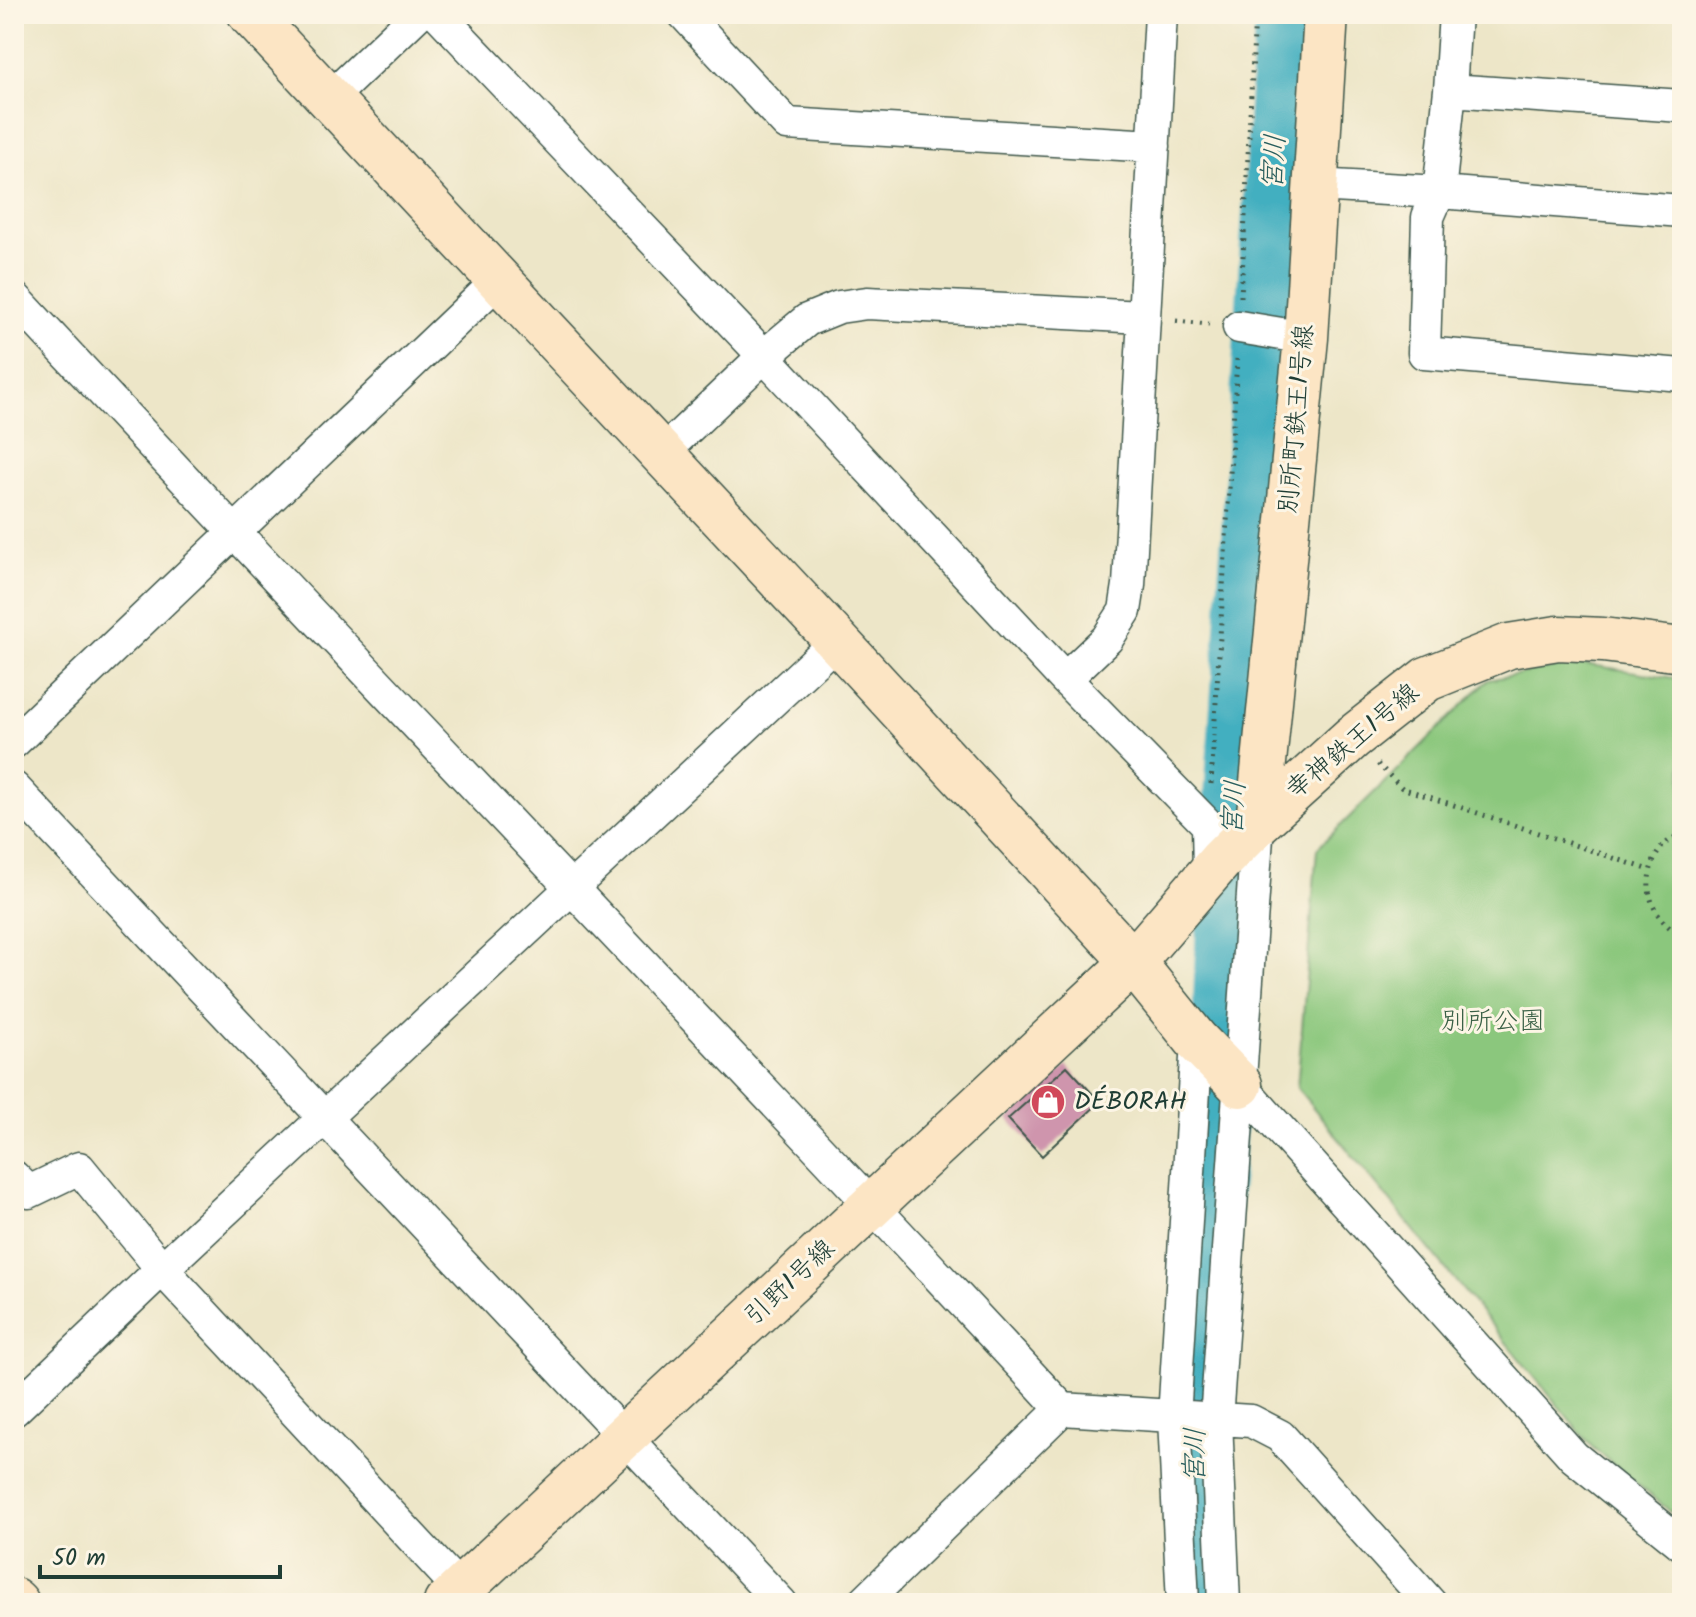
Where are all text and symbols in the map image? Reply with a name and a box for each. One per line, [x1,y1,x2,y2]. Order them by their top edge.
water label: 宮川 [1251,132,1299,192]
street label: 別所町鉄王1号線 [1268,322,1326,516]
street label: 幸神鉄王1号線 [1277,673,1429,811]
water label: 宮川 [1211,778,1259,838]
park label: 別所公園 [1441,1001,1545,1043]
place label: DÉBORAH [1074,1081,1187,1123]
shop icon: DÉBORAH [1029,1083,1067,1121]
street label: 引野1号線 [735,1229,845,1337]
water label: 宮川 [1173,1427,1219,1483]
scale bar [40,1529,280,1579]
text: 50 m [52,1539,106,1578]

